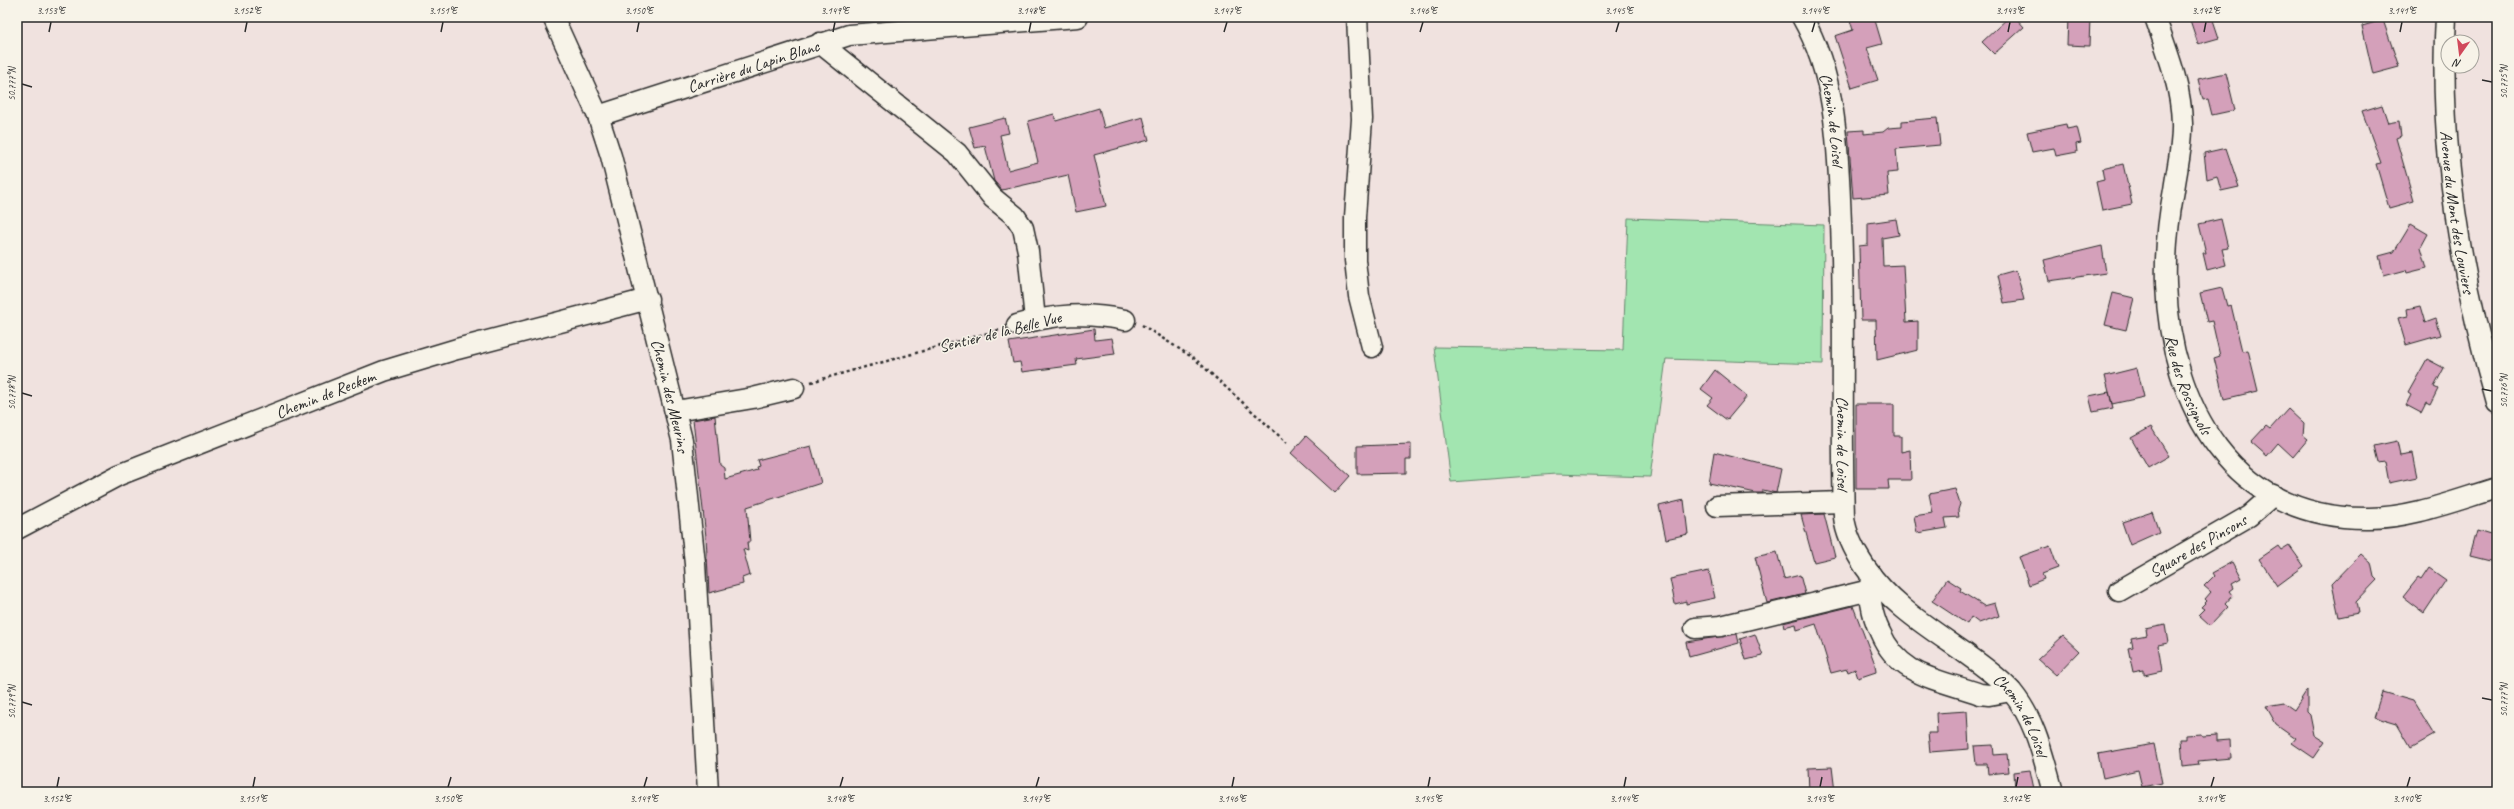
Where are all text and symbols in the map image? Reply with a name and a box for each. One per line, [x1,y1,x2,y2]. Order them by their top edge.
text: 3.153°E [37,4,67,17]
text: 3.152°E [233,4,263,17]
text: 3.151°E [429,4,459,17]
text: 3.150°E [625,4,655,17]
text: 3.149°E [821,4,851,17]
text: 3.148°E [1017,4,1047,17]
text: 3.147°E [1213,4,1243,17]
text: 3.146°E [1409,4,1439,17]
text: 3.145°E [1605,4,1635,17]
text: 3.144°E [1801,4,1831,17]
text: 3.143°E [1996,4,2026,17]
text: 3.142°E [2192,4,2222,17]
text: 3.141°E [2388,4,2418,17]
north arrow [2440,34,2480,74]
street label: Carrière du Lapin Blanc [685,35,822,97]
text: N [2450,56,2463,71]
text: 50.775°N [2497,63,2510,99]
text: 50.777°N [5,65,18,101]
street label: Chemin de Loisel [1815,71,1849,170]
street label: Avenue du Mont des Louviers [2436,130,2480,298]
street label: Sentier de la Belle Vue [937,306,1065,357]
street label: Rue des Rossignols [2161,333,2217,439]
street label: Chemin des Meurins [647,337,694,455]
street label: Chemin de Reckem [273,365,379,423]
text: 50.776°N [2497,372,2510,408]
text: 50.778°N [5,374,18,410]
street label: Chemin de Loisel [1832,396,1854,493]
street label: Square des Pinsons [2145,509,2251,582]
street label: Chemin de Loisel [1989,668,2054,762]
text: 50.777°N [2497,681,2510,717]
text: 50.779°N [5,683,18,719]
text: 3.152°E [43,792,73,805]
text: 3.151°E [239,792,269,805]
text: 3.150°E [434,792,464,805]
text: 3.149°E [630,792,660,805]
text: 3.148°E [826,792,856,805]
text: 3.147°E [1022,792,1052,805]
text: 3.146°E [1218,792,1248,805]
text: 3.145°E [1414,792,1444,805]
text: 3.144°E [1610,792,1640,805]
text: 3.143°E [1806,792,1836,805]
text: 3.142°E [2002,792,2032,805]
text: 3.141°E [2197,792,2227,805]
text: 3.140°E [2393,792,2423,805]

